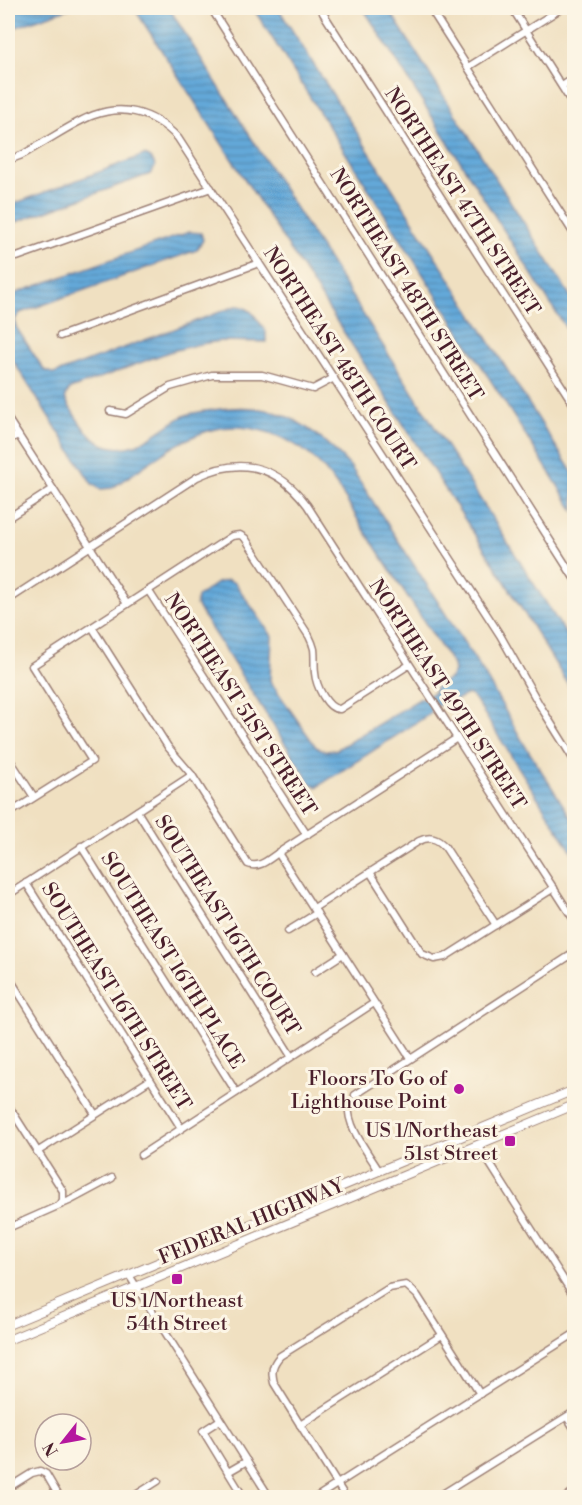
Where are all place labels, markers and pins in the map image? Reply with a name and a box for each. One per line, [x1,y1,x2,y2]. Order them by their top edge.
place label: Floors To Go of Lighthouse Point [291,1067,448,1115]
marker: Floors To Go of Lighthouse Point [452,1082,466,1096]
place label: US 1/Northeast 51st Street [365,1119,498,1167]
marker: US 1/Northeast 51st Street [503,1134,517,1148]
marker: US 1/Northeast 54th Street [170,1272,184,1286]
place label: US 1/Northeast 54th Street [110,1289,244,1337]

